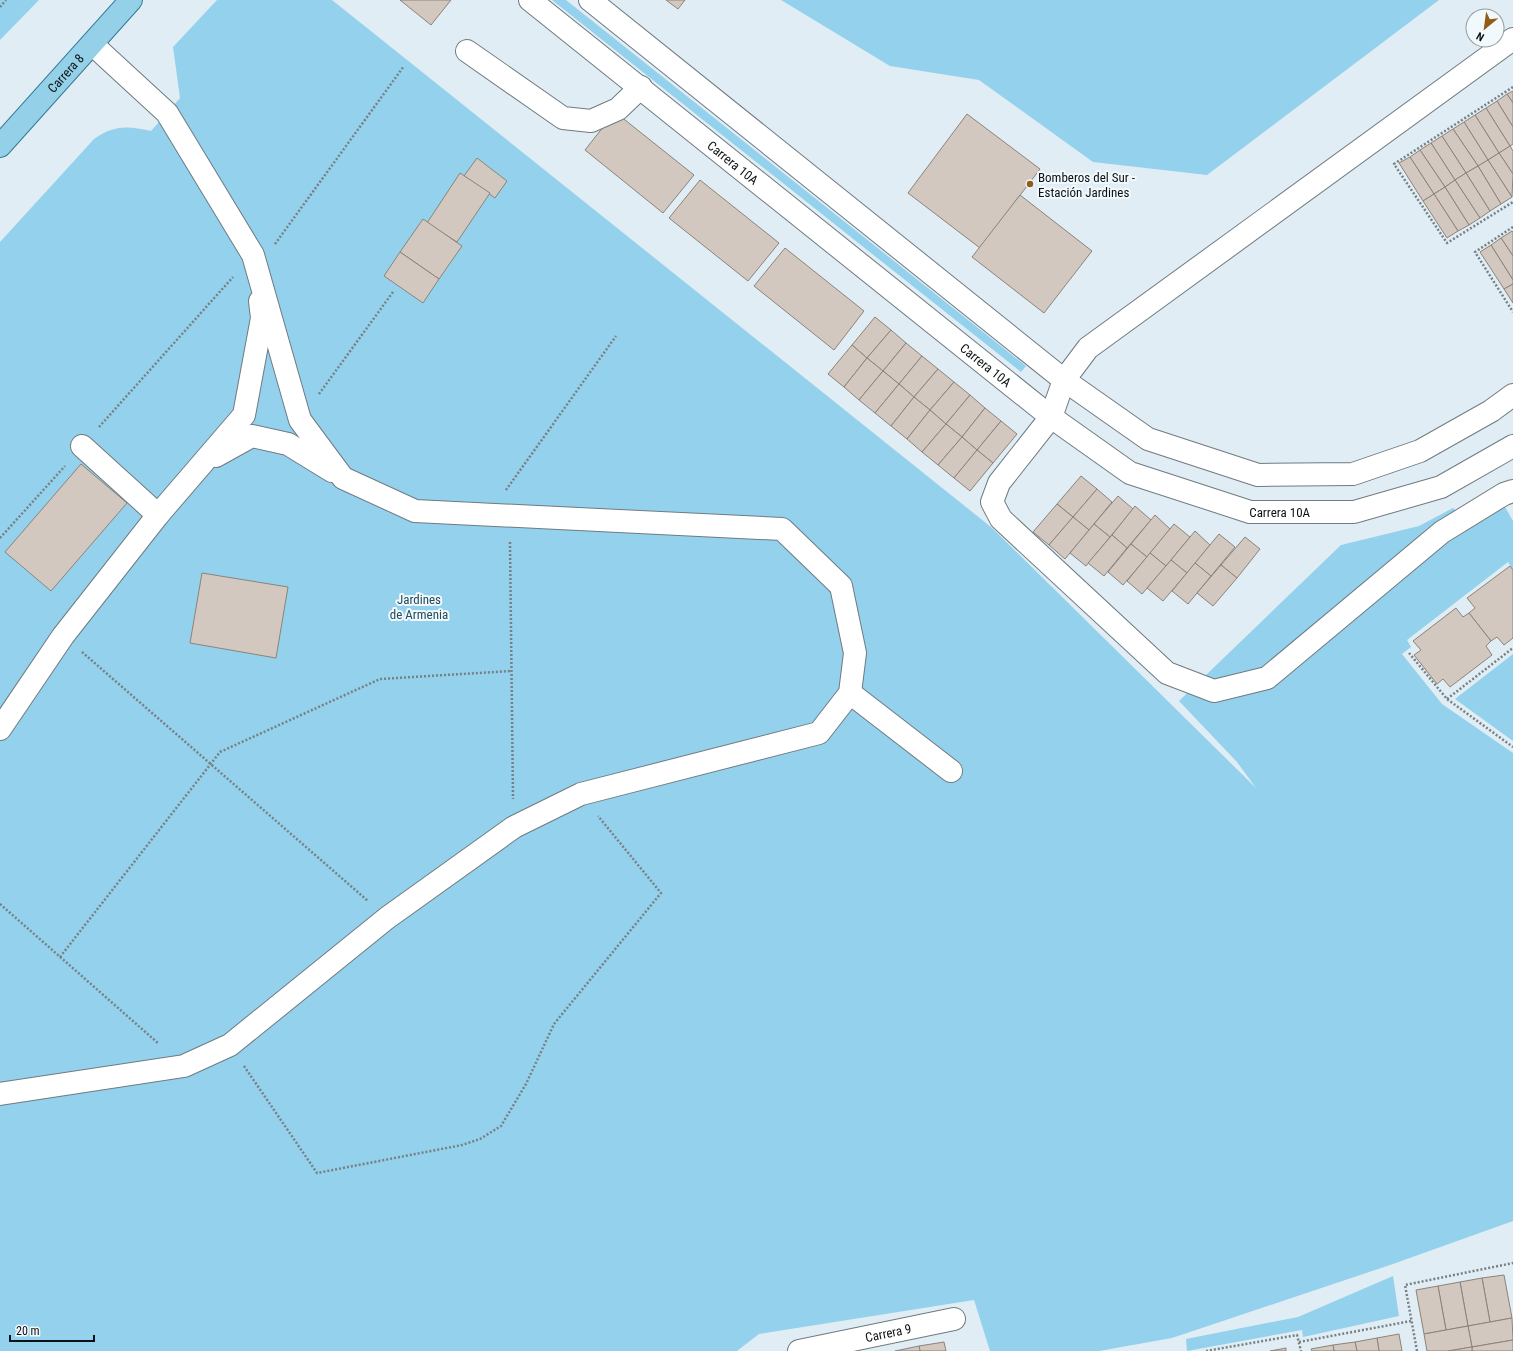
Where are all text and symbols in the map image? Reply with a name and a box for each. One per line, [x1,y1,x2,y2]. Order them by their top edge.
north arrow [1465,8,1505,48]
text: N [1474,29,1486,44]
street label: Carrera 8 [45,51,87,96]
street label: Carrera 10A [704,138,761,188]
place label: Bomberos del Sur - Estación Jardines [1038,170,1135,200]
marker: Bomberos del Sur - Estación Jardines [1025,179,1035,189]
street label: Carrera 10A [957,340,1014,390]
street label: Carrera 10A [1249,505,1311,520]
park label: Jardines de Armenia [390,592,448,622]
scale bar [10,1317,94,1343]
street label: Carrera 9 [864,1321,913,1345]
text: 20 m [16,1324,40,1338]

